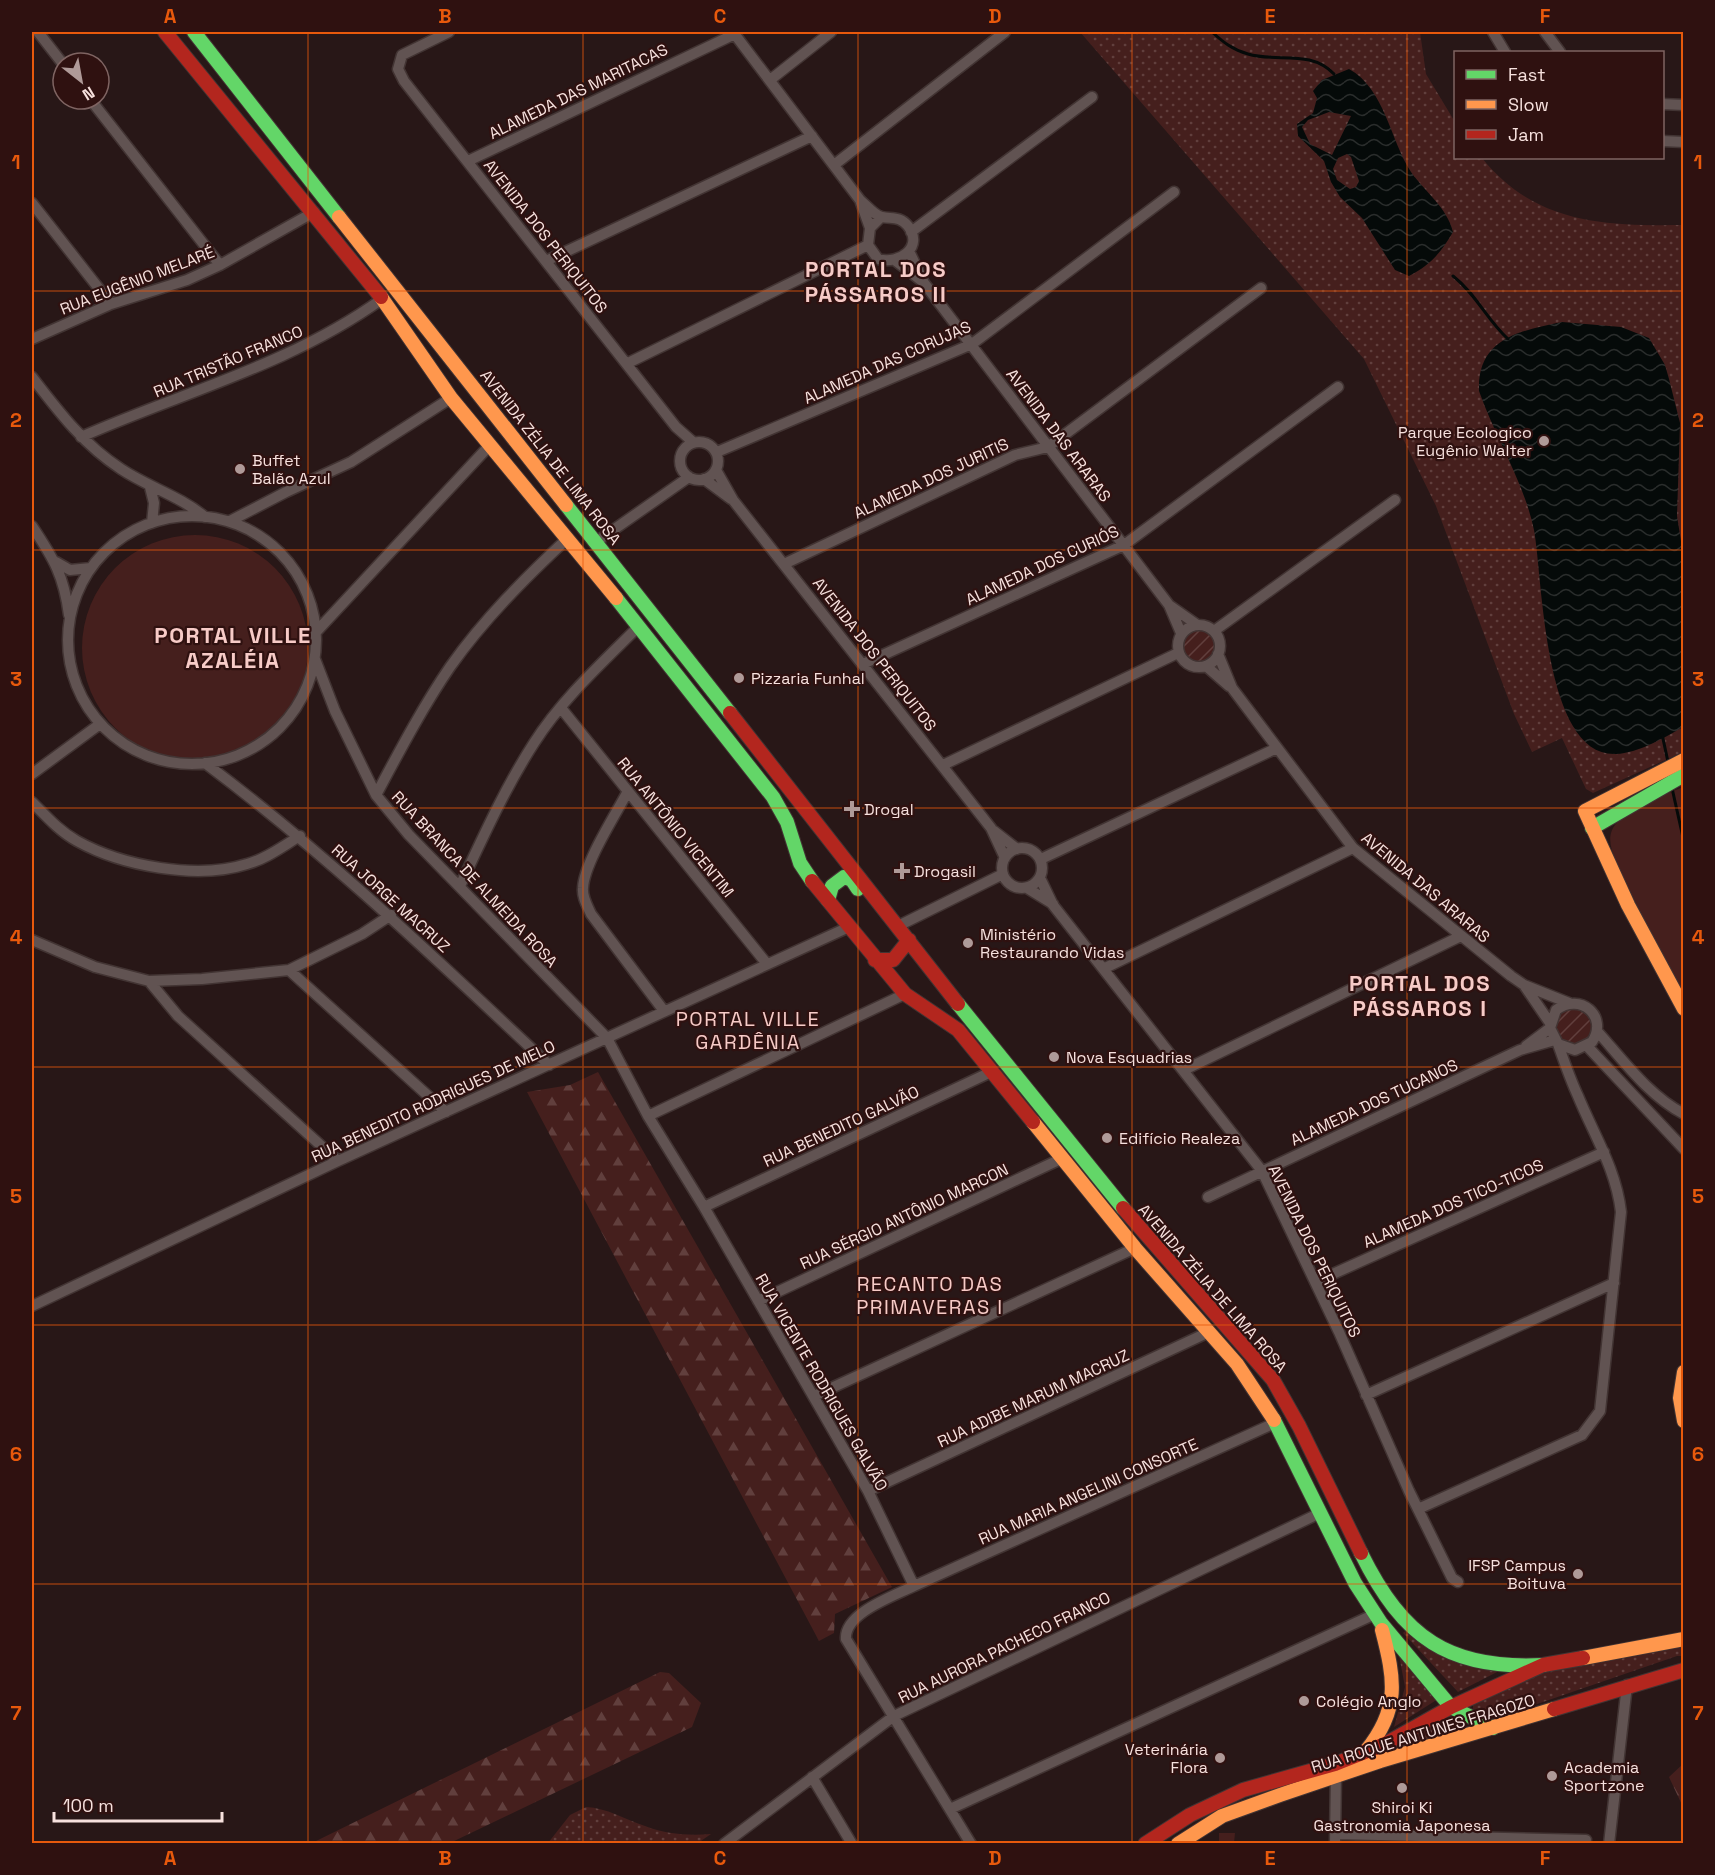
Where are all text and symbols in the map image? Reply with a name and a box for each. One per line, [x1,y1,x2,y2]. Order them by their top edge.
text: A [164,3,177,29]
text: B [438,3,452,29]
text: C [714,3,727,29]
text: D [988,3,1002,29]
text: E [1264,3,1276,29]
text: F [1540,3,1551,29]
street label: ALAMEDA DAS MARITACAS [485,39,671,144]
north arrow [51,51,111,111]
legend [1454,51,1664,159]
text: Fast [1508,63,1545,86]
text: N [78,82,98,105]
text: Slow [1508,93,1549,116]
text: Jam [1508,123,1544,146]
text: 1 [11,149,21,175]
text: 1 [1693,149,1703,175]
street label: AVENIDA DOS PERIQUITOS [479,155,612,318]
street label: RUA EUGÊNIO MELARÉ [57,241,217,320]
district label: PORTAL DOS PÁSSAROS II [805,255,947,308]
street label: ALAMEDA DAS CORUJAS [800,316,974,409]
street label: RUA TRISTÃO FRANCO [150,320,306,402]
street label: AVENIDA DAS ARARAS [1002,364,1116,506]
street label: AVENIDA ZÉLIA DE LIMA ROSA [476,365,626,549]
text: 2 [10,407,22,433]
text: 2 [1692,407,1704,433]
place label: Parque Ecologico Eugênio Walter [1398,422,1532,461]
street label: ALAMEDA DOS JURITIS [850,433,1012,524]
marker: Parque Ecologico Eugênio Walter [1537,434,1551,448]
place label: Buffet Balão Azul [252,450,331,489]
marker: Buffet Balão Azul [233,462,247,476]
street label: ALAMEDA DOS CURIÓS [962,521,1122,610]
street label: AVENIDA DOS PERIQUITOS [808,573,941,736]
district label: PORTAL VILLE AZALÉIA [154,621,312,674]
text: 3 [10,666,22,692]
text: 3 [1692,666,1704,692]
place label: Pizzaria Funhal [751,668,865,689]
marker: Pizzaria Funhal [732,671,746,685]
street label: RUA ANTÔNIO VICENTIM [613,753,739,902]
street label: RUA BRANCA DE ALMEIDA ROSA [387,787,562,972]
place label: Drogal [864,799,914,820]
marker: Drogal [845,802,859,816]
street label: AVENIDA DAS ARARAS [1357,827,1494,947]
street label: RUA JORGE MACRUZ [327,840,454,957]
place label: Drogasil [914,861,976,882]
marker: Drogasil [895,864,909,878]
text: 4 [10,924,23,950]
place label: Ministério Restaurando Vidas [980,924,1124,963]
text: 4 [1692,924,1705,950]
marker: Ministério Restaurando Vidas [961,936,975,950]
district label: PORTAL DOS PÁSSAROS I [1349,969,1491,1022]
district label: PORTAL VILLE GARDÊNIA [676,1006,820,1055]
street label: RUA BENEDITO RODRIGUES DE MELO [308,1036,559,1167]
place label: Nova Esquadrias [1066,1047,1192,1068]
marker: Nova Esquadrias [1047,1050,1061,1064]
street label: ALAMEDA DOS TUCANOS [1287,1054,1461,1151]
street label: RUA BENEDITO GALVÃO [760,1081,923,1172]
place label: Edifício Realeza [1119,1128,1240,1149]
marker: Edifício Realeza [1100,1131,1114,1145]
street label: ALAMEDA DOS TICO-TICOS [1360,1154,1547,1253]
street label: RUA SÉRGIO ANTÔNIO MARCON [797,1159,1012,1274]
street label: AVENIDA DOS PERIQUITOS [1264,1161,1366,1341]
text: 5 [10,1183,22,1209]
text: 5 [1692,1183,1704,1209]
street label: AVENIDA ZÉLIA DE LIMA ROSA [1134,1200,1292,1377]
street label: RUA VICENTE RODRIGUES GALVÃO [751,1270,893,1495]
district label: RECANTO DAS PRIMAVERAS I [856,1271,1004,1320]
street label: RUA ADIBE MARUM MACRUZ [934,1345,1132,1452]
street label: RUA MARIA ANGELINI CONSORTE [975,1433,1201,1549]
text: 6 [10,1441,22,1467]
text: 6 [1692,1441,1704,1467]
place label: IFSP Campus Boituva [1468,1555,1566,1594]
marker: IFSP Campus Boituva [1571,1567,1585,1581]
street label: RUA AURORA PACHECO FRANCO [895,1587,1114,1708]
street label: RUA ROQUE ANTUNES FRAGOZO [1309,1689,1538,1778]
place label: Colégio Anglo [1316,1691,1422,1712]
marker: Colégio Anglo [1297,1694,1311,1708]
text: 7 [10,1700,22,1726]
text: 7 [1692,1700,1704,1726]
place label: Veterinária Flora [1125,1739,1208,1778]
marker: Veterinária Flora [1213,1751,1227,1765]
place label: Academia Sportzone [1564,1757,1645,1796]
marker: Academia Sportzone [1545,1769,1559,1783]
marker: Shiroi Ki Gastronomia Japonesa [1395,1781,1409,1795]
scale bar [54,1785,222,1823]
text: 100 m [63,1794,114,1817]
place label: Shiroi Ki Gastronomia Japonesa [1314,1797,1490,1836]
text: A [164,1845,177,1871]
text: B [438,1845,452,1871]
text: C [714,1845,727,1871]
text: D [988,1845,1002,1871]
text: E [1264,1845,1276,1871]
text: F [1540,1845,1551,1871]

